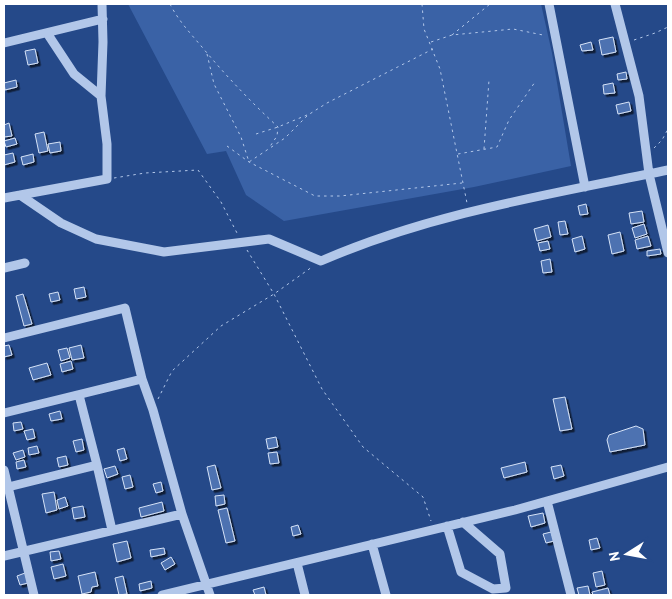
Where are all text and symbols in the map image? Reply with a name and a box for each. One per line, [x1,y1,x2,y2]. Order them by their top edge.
north arrow [602,529,652,579]
text: N [605,550,624,563]

